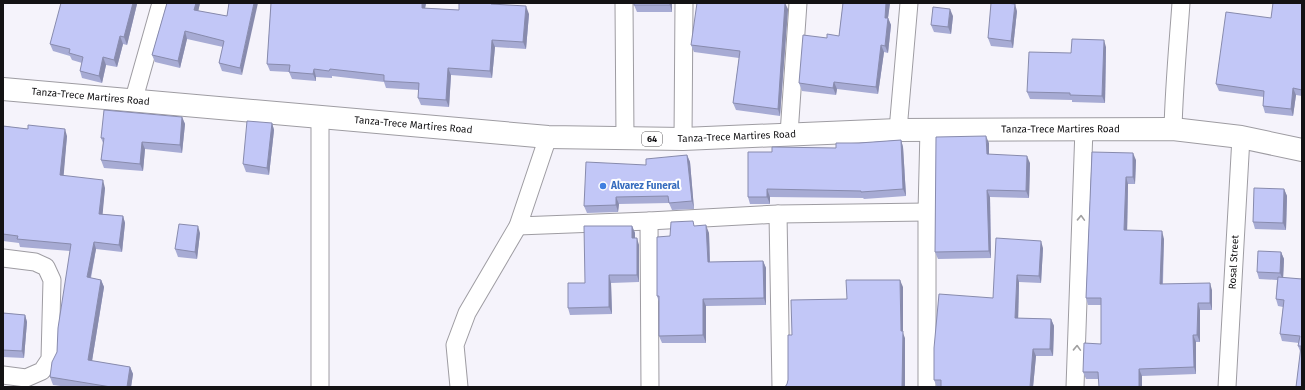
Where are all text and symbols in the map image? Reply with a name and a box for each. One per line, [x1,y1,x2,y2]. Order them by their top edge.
street label: Tanza-Trece Martires Road [31,86,150,108]
street label: Tanza-Trece Martires Road [354,114,473,136]
street label: Tanza-Trece Martires Road [1001,123,1120,136]
street label: Tanza-Trece Martires Road [677,128,796,145]
road number: 64 [642,132,662,146]
place label: Alvarez Funeral [610,180,680,192]
marker: Alvarez Funeral [598,181,608,191]
one-way arrow [1077,215,1085,221]
street label: Rosal Street [1226,234,1242,290]
one-way arrow [1072,345,1081,351]

